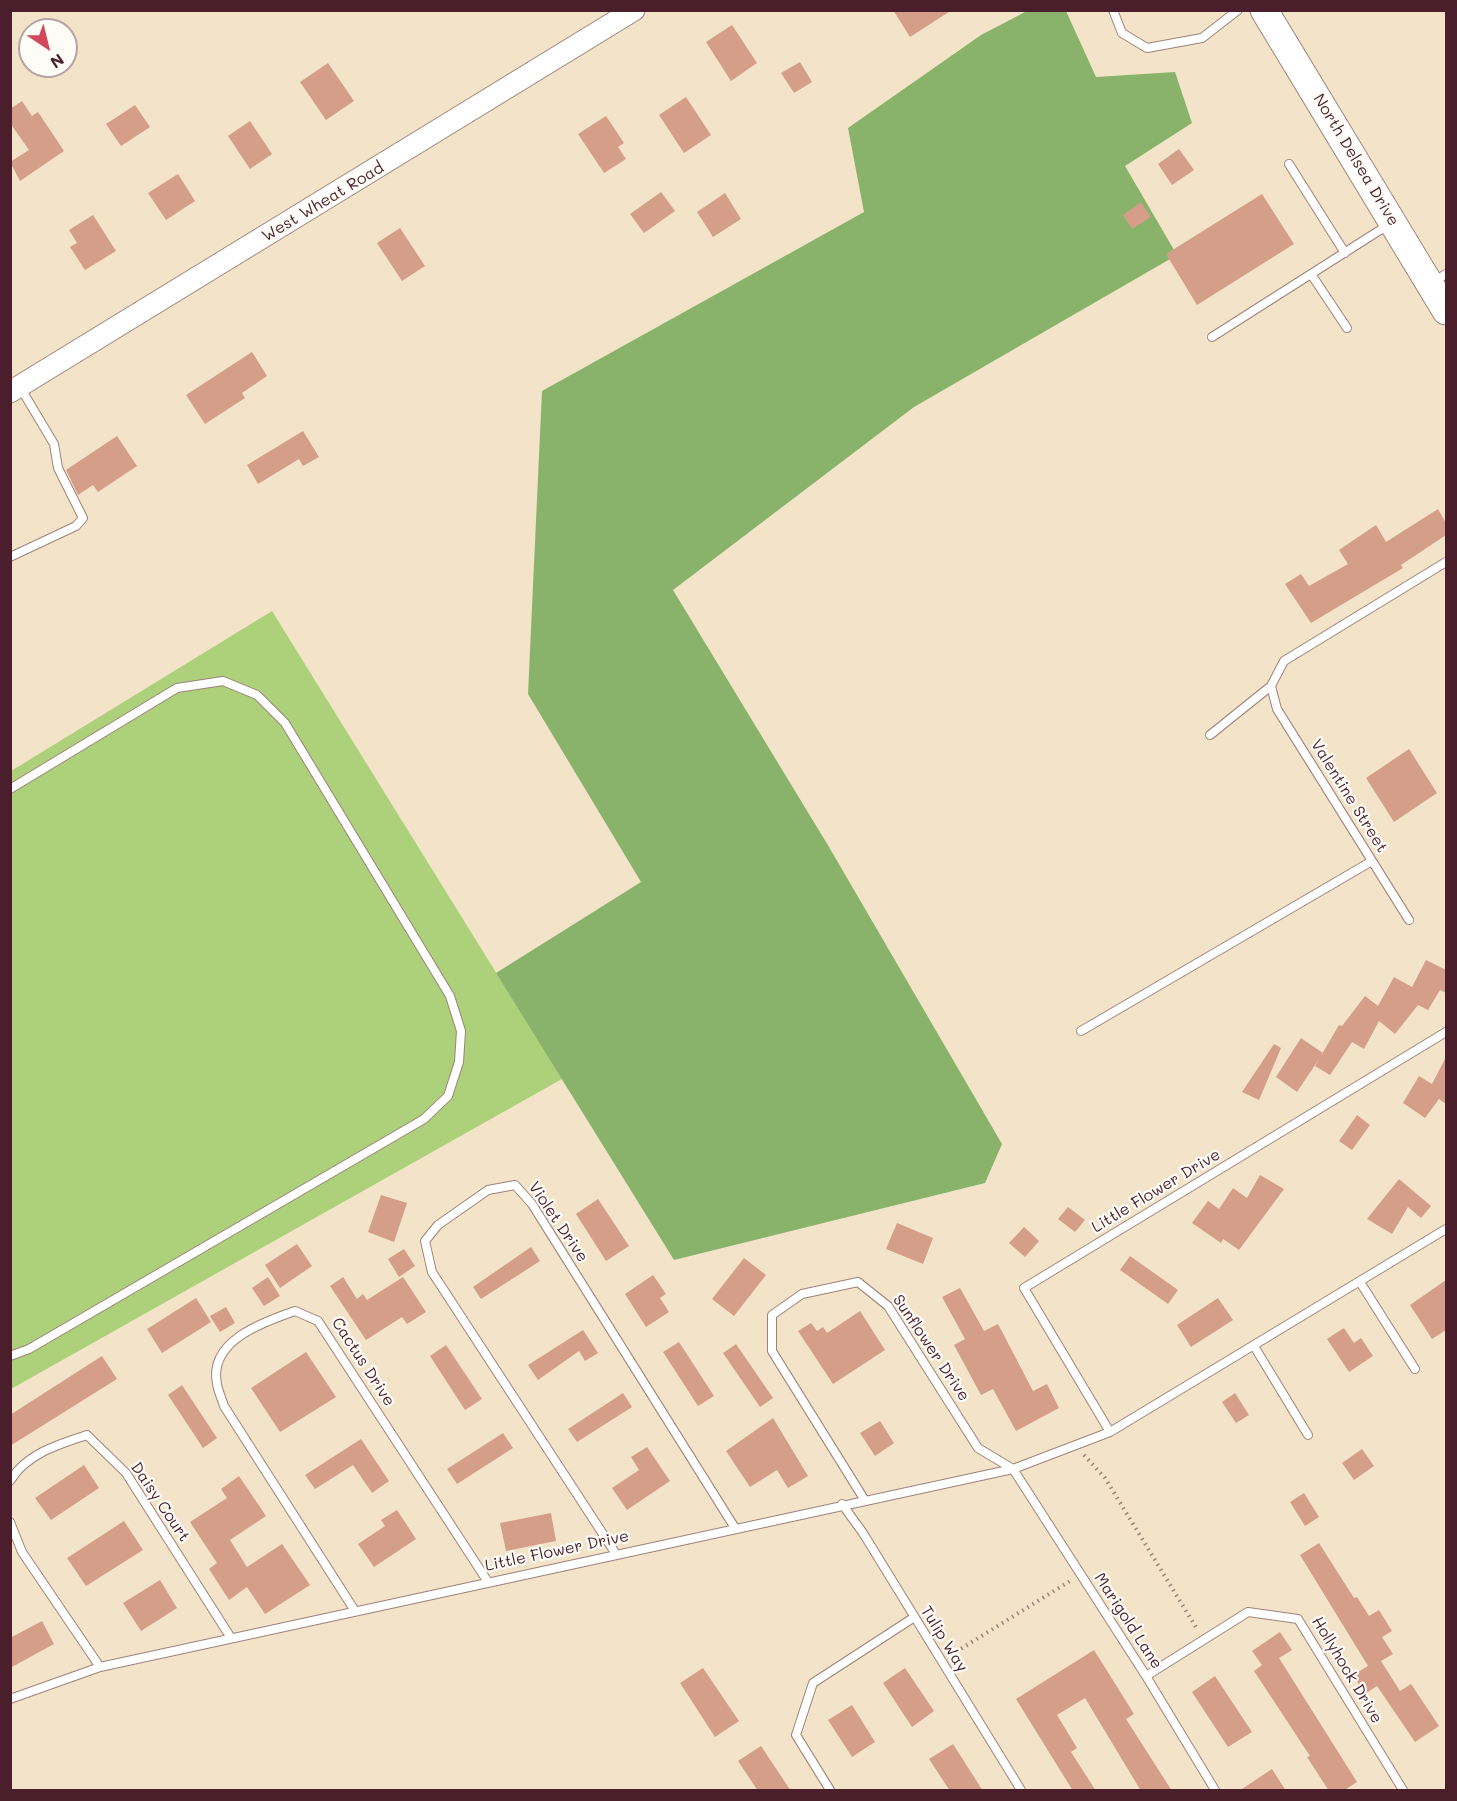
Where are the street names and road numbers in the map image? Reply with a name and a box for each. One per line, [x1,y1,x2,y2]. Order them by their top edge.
street label: North Delsea Drive [1309,91,1403,229]
street label: West Wheat Road [259,158,387,246]
street label: Valentine Street [1306,736,1392,856]
street label: Little Flower Drive [1088,1145,1224,1237]
street label: Violet Drive [524,1178,592,1266]
street label: Sunflower Drive [888,1291,974,1405]
street label: Cactus Drive [327,1314,399,1410]
street label: Daisy Court [126,1459,194,1545]
street label: Little Flower Drive [483,1526,631,1576]
street label: Marigold Lane [1090,1569,1166,1673]
street label: Tulip Way [916,1603,972,1675]
street label: Hollyhock Drive [1308,1613,1386,1727]

